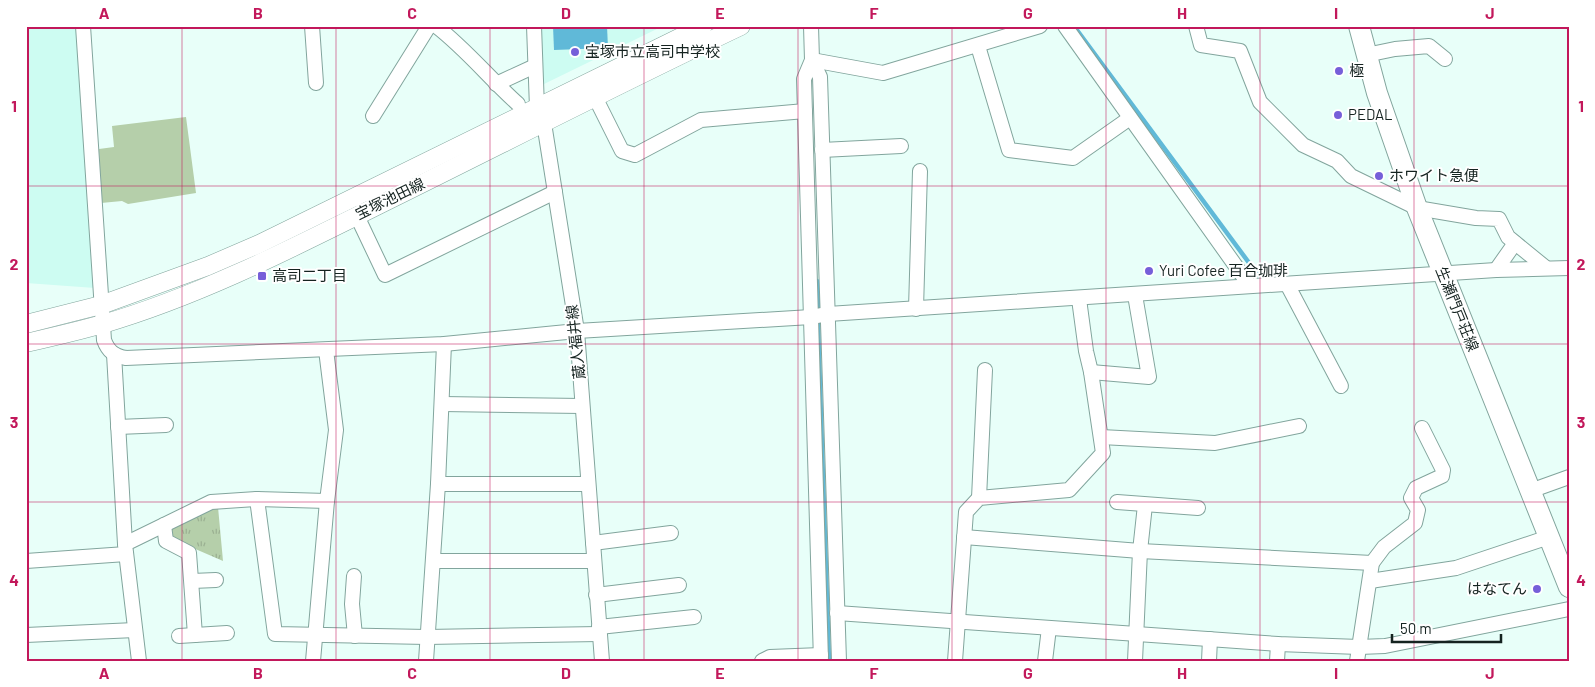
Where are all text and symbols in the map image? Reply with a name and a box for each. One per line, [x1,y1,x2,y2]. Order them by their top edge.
text: A [99,3,110,22]
text: B [253,3,263,22]
text: C [407,3,417,22]
text: D [561,3,571,22]
text: E [715,3,725,22]
text: F [870,3,879,22]
text: G [1023,3,1033,22]
text: H [1177,3,1187,22]
text: I [1334,3,1338,22]
text: J [1485,3,1495,22]
place label: 宝塚市立高司中学校 [585,42,720,60]
marker: 宝塚市立高司中学校 [569,46,581,58]
place label: 極 [1349,61,1364,79]
marker: 極 [1333,65,1345,77]
text: 1 [11,96,17,115]
text: 1 [1578,96,1584,115]
place label: PEDAL [1348,105,1393,123]
marker: PEDAL [1332,109,1344,121]
place label: ホワイト急便 [1389,166,1479,184]
marker: ホワイト急便 [1373,170,1385,182]
street label: 宝塚池田線 [352,174,427,223]
text: 2 [10,254,19,273]
text: 2 [1577,254,1586,273]
place label: Yuri Cofee 百合珈琲 [1159,261,1288,279]
street label: 生瀬門戸荘線 [1433,264,1483,354]
marker: Yuri Cofee 百合珈琲 [1143,265,1155,277]
place label: 高司二丁目 [272,266,347,284]
marker: 高司二丁目 [256,270,268,282]
street label: 蔵人福井線 [562,304,588,380]
text: 3 [10,412,18,431]
text: 3 [1577,412,1585,431]
text: 4 [9,570,19,589]
text: 4 [1576,570,1586,589]
place label: はなてん [1467,579,1527,597]
marker: はなてん [1531,583,1543,595]
scale bar [1392,612,1501,644]
text: 50 m [1400,619,1432,637]
text: A [99,663,110,682]
text: B [253,663,263,682]
text: C [407,663,417,682]
text: D [561,663,571,682]
text: E [715,663,725,682]
text: F [870,663,879,682]
text: G [1023,663,1033,682]
text: H [1177,663,1187,682]
text: I [1334,663,1338,682]
text: J [1485,663,1495,682]

